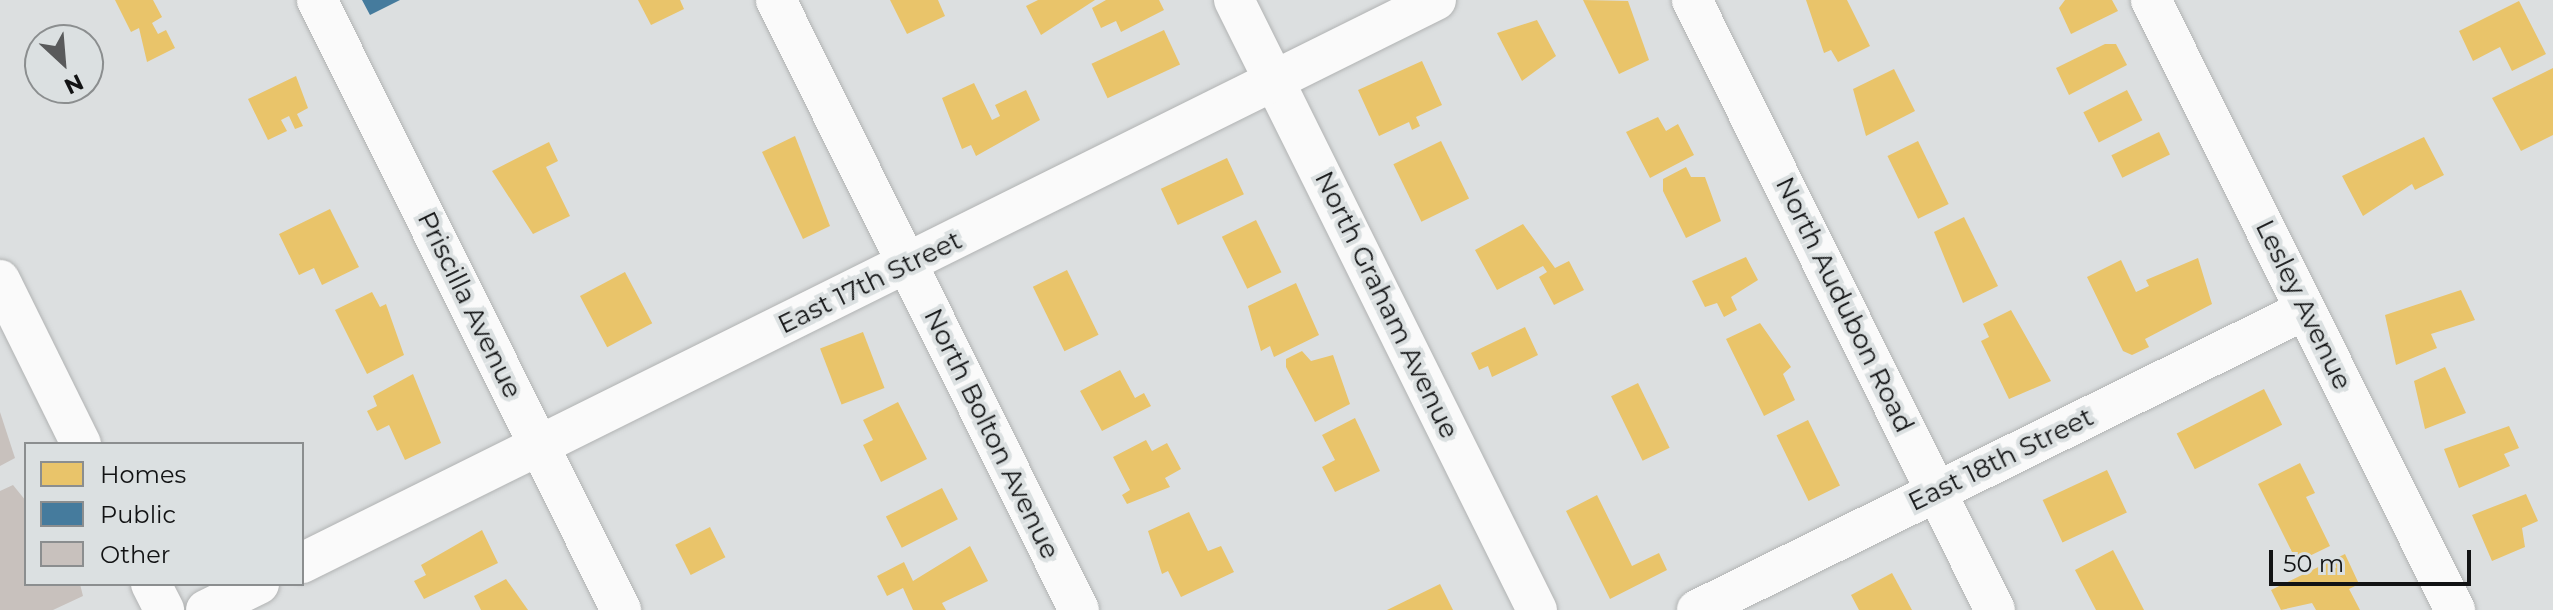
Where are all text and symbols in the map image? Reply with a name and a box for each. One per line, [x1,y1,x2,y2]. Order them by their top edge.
north arrow [24,24,104,104]
text: N [60,68,88,100]
street label: North Graham Avenue [1308,166,1464,444]
street label: North Audubon Road [1769,172,1919,438]
street label: Priscilla Avenue [410,207,528,403]
street label: Lesley Avenue [2248,215,2358,395]
street label: East 17th Street [773,225,967,341]
street label: North Bolton Avenue [917,304,1065,564]
street label: East 18th Street [1903,402,2099,518]
legend [24,442,304,586]
text: Homes [100,460,186,489]
text: Public [100,500,176,529]
scale bar [2273,534,2475,584]
text: Other [100,540,170,569]
text: 50 m [2283,549,2344,578]

